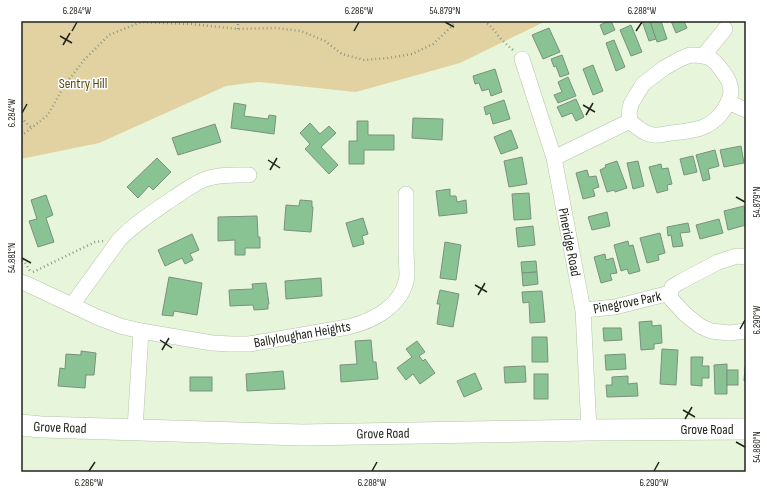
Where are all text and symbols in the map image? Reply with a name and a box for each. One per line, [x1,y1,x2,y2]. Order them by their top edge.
text: 6.284°W [63,5,92,17]
text: 6.286°W [345,5,374,17]
text: 54.879°N [430,5,460,17]
text: 6.288°W [628,5,657,17]
park label: Sentry Hill [59,75,107,92]
text: 6.284°W [6,98,18,127]
text: 54.879°N [751,187,763,217]
street label: Pineridge Road [555,206,584,278]
text: 54.881°N [6,243,18,273]
street label: Pinegrove Park [592,287,663,317]
text: 6.290°W [751,305,763,334]
street label: Ballyloughan Heights [252,318,352,351]
street label: Grove Road [33,418,87,437]
street label: Grove Road [681,421,734,438]
street label: Grove Road [356,425,410,442]
text: 54.880°N [751,431,763,463]
text: 6.286°W [75,477,104,489]
text: 6.288°W [358,477,387,489]
text: 6.290°W [640,477,669,489]

